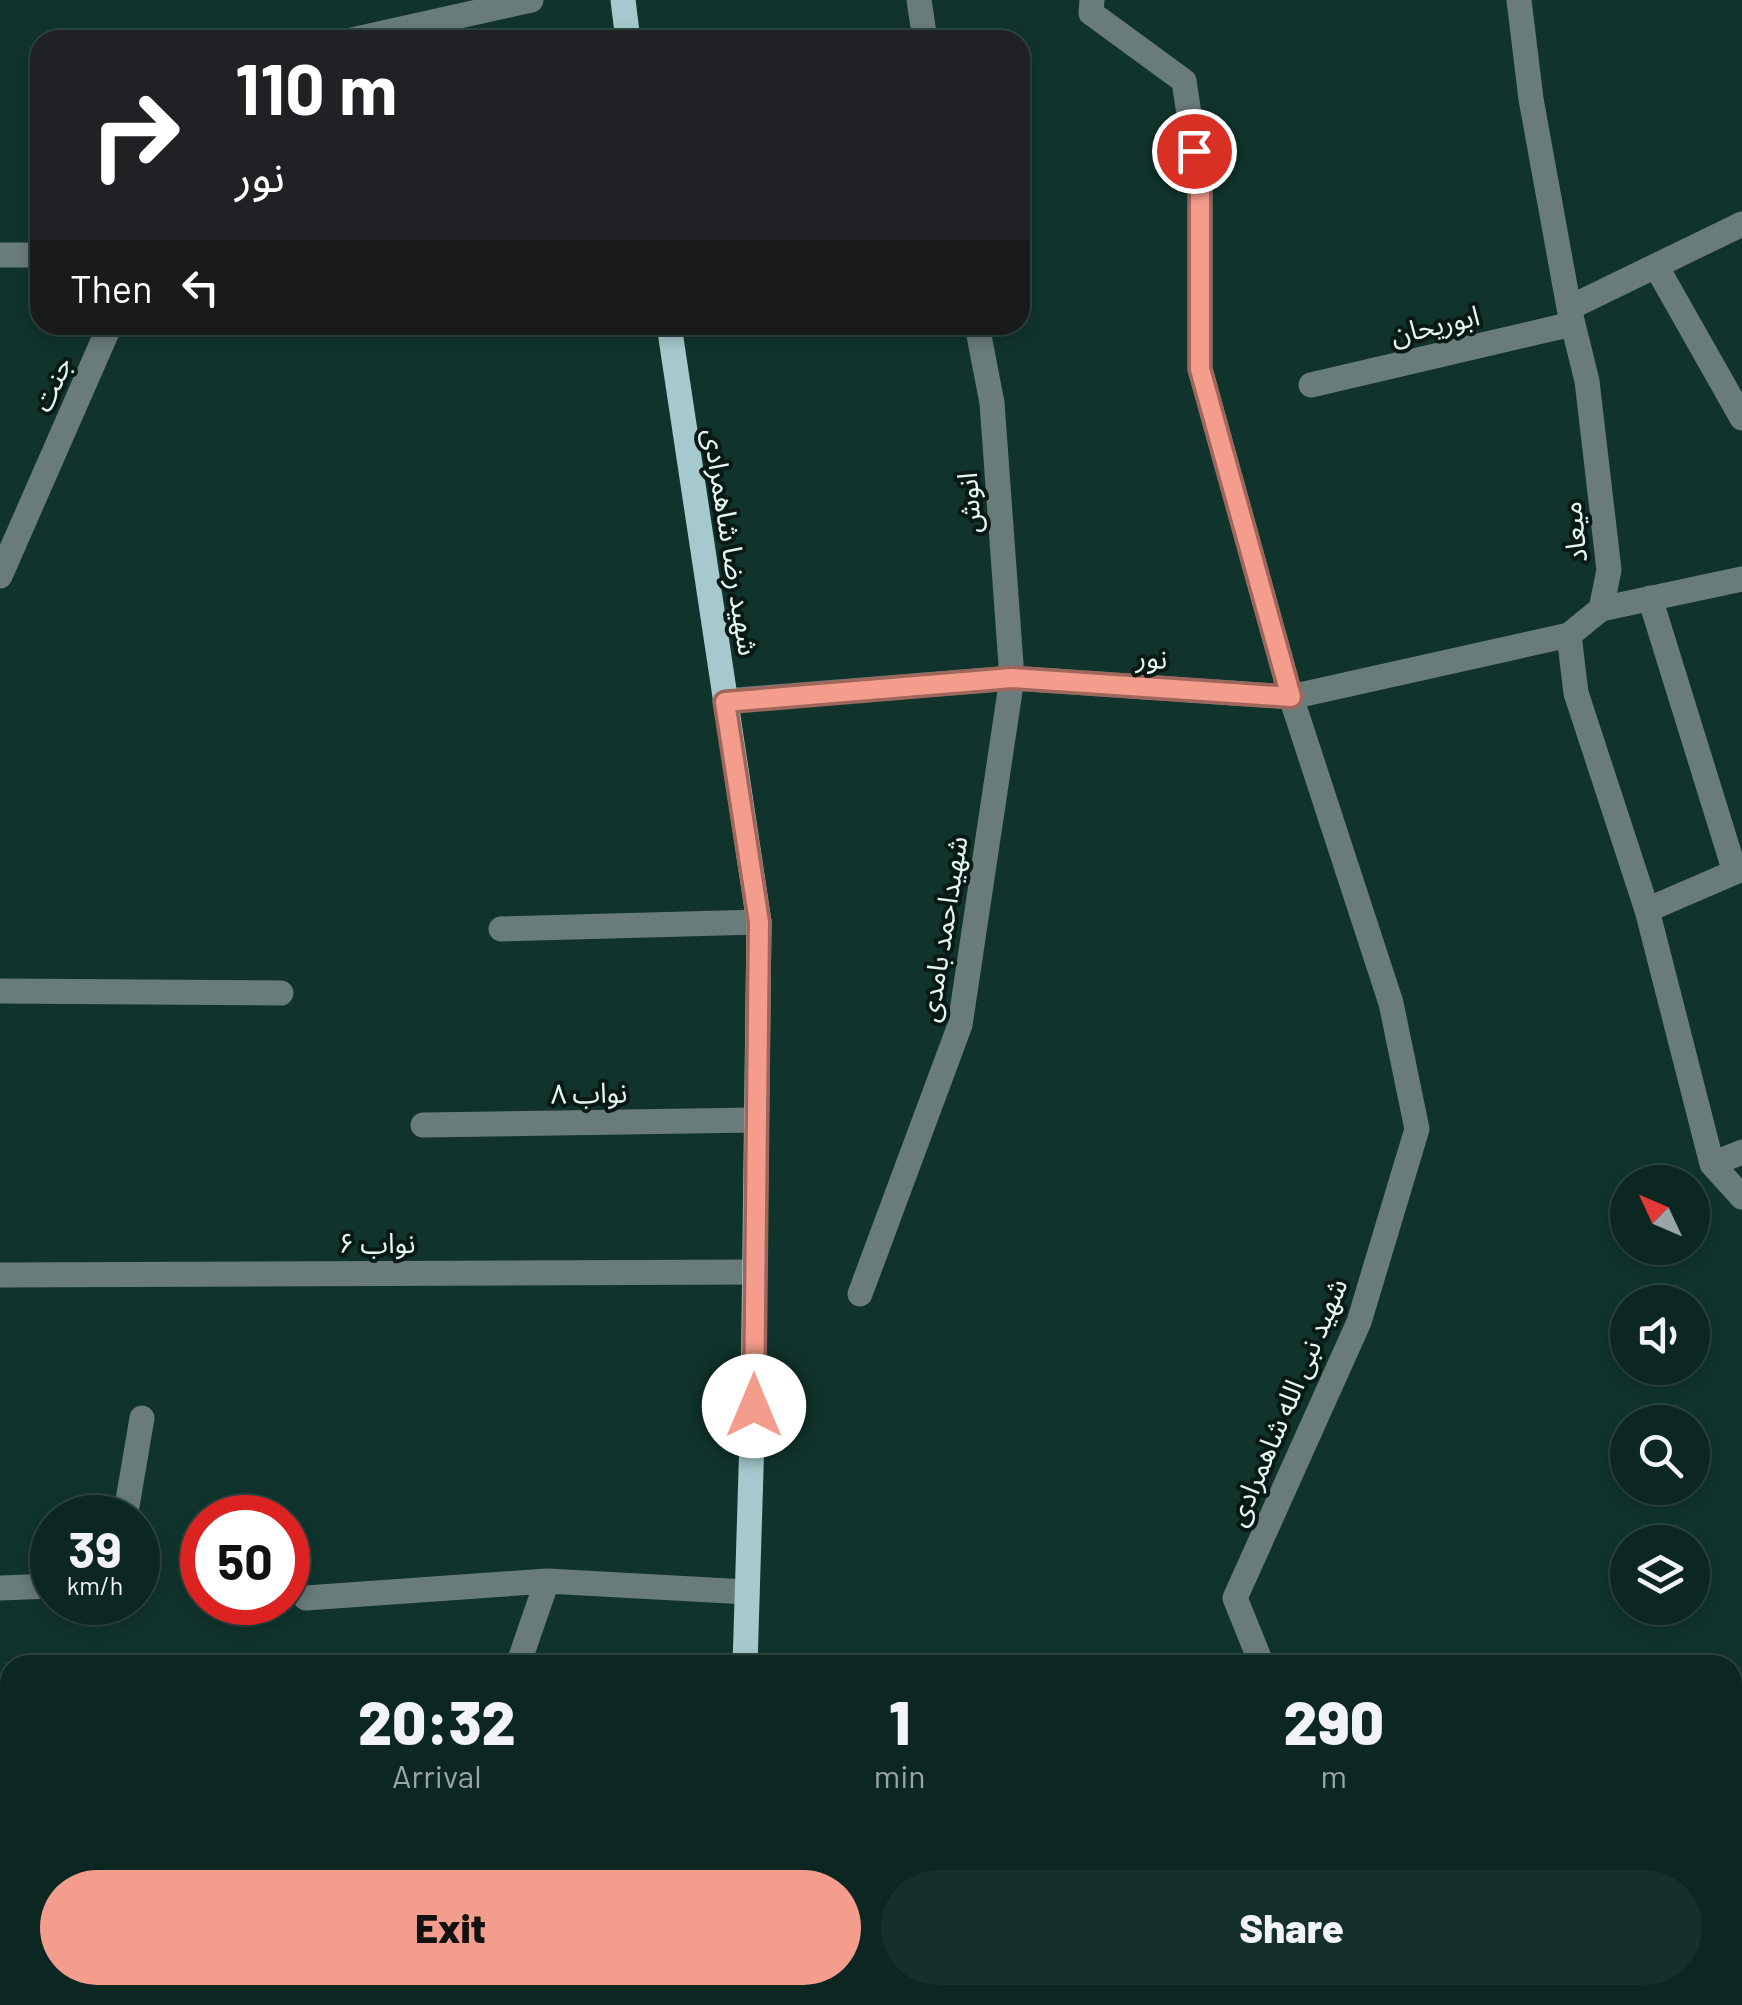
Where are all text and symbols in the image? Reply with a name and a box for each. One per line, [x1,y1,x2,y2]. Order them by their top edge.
text: 110 m [235,45,397,129]
icon: right [70,70,200,200]
pin [1152,109,1237,194]
icon: arrive [1167,124,1222,179]
text: نور [235,147,285,201]
icon: left [173,260,228,315]
text: Then [70,265,153,311]
street label: ابوریحان [1387,297,1483,352]
street label: جنت [24,351,78,416]
street label: شهید رضا شاهمرادی [696,426,767,658]
street label: انوش [949,471,988,535]
street label: میعاد [1553,500,1593,564]
street label: نور [1134,639,1169,676]
street label: شهیداحمد بامدی [911,833,973,1024]
street label: نواب ۸ [550,1074,628,1111]
north arrow [1610,1165,1710,1265]
map controls [1610,1165,1710,1625]
street label: نواب ۶ [339,1225,415,1260]
street label: شهید نبی الله شاهمرادی [1218,1273,1355,1531]
button: sound [1610,1285,1710,1385]
position arrow [702,1354,806,1458]
button: search [1610,1405,1710,1505]
speed limit sign: 50 [180,1495,310,1625]
text: 39 [68,1518,122,1578]
button: layers [1610,1525,1710,1625]
text: km/h [67,1570,123,1600]
text: 20:32 [358,1685,516,1757]
text: 1 [889,1685,910,1757]
text: 290 [1284,1685,1384,1757]
text: Arrival [392,1756,482,1794]
text: min [874,1756,926,1794]
text: m [1321,1756,1347,1794]
button: Exit [40,1870,861,1985]
button: Share [881,1870,1702,1985]

